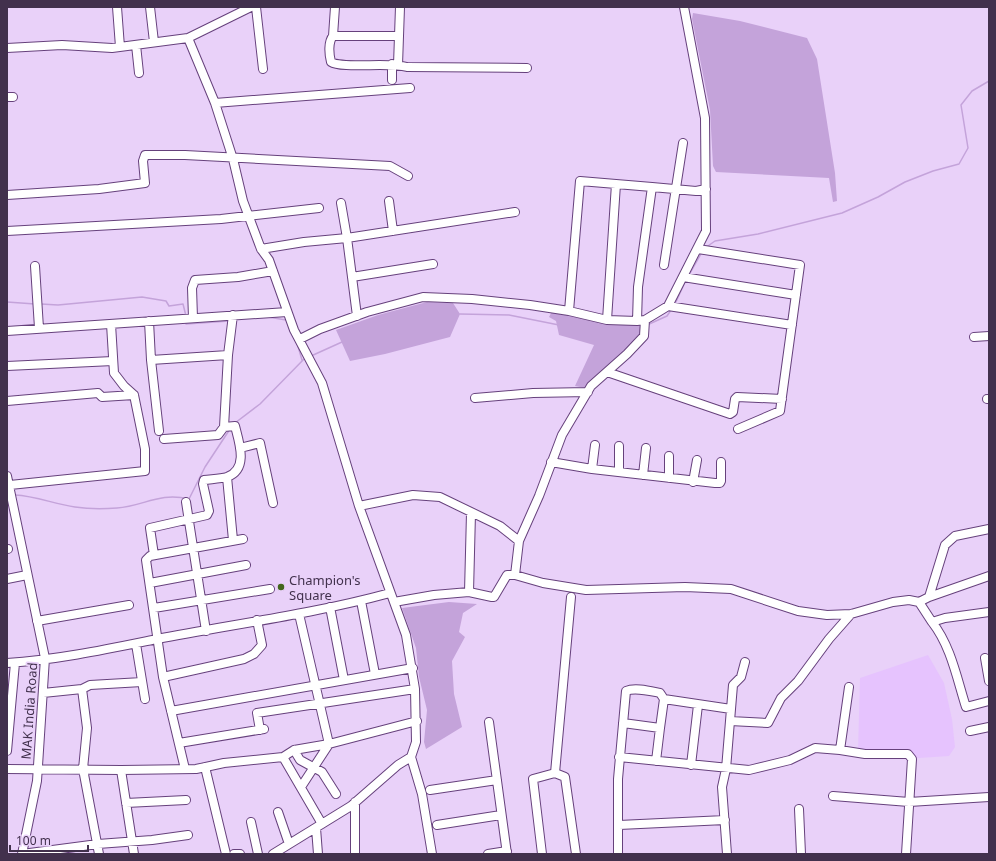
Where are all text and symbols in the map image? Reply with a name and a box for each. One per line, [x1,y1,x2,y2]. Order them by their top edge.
place label: Champion's Square [289,571,361,604]
marker: Champion's Square [276,582,286,592]
street label: MAK India Road [17,662,41,760]
scale bar [10,827,88,853]
text: 100 m [16,832,51,849]

